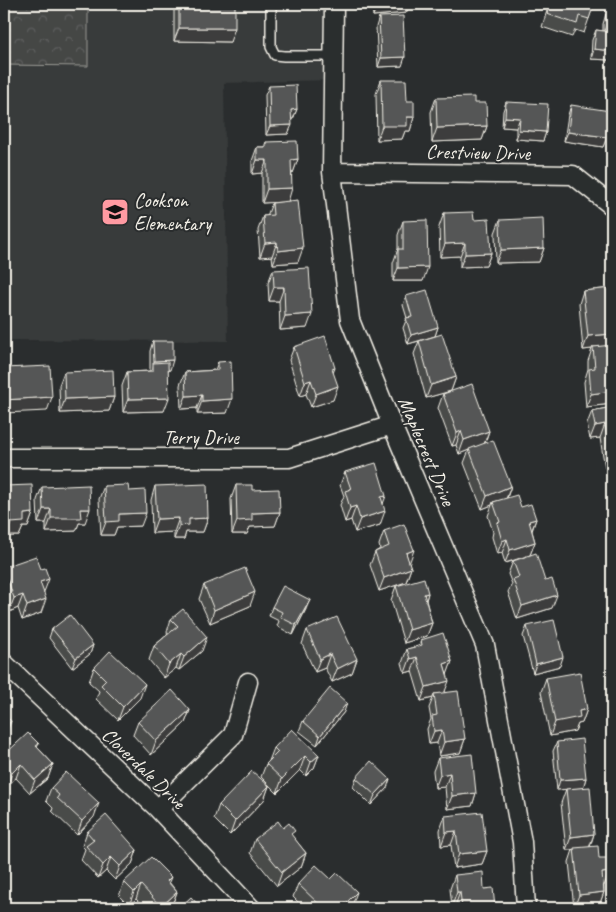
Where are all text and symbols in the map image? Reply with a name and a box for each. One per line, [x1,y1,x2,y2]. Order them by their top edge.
street label: Crestview Drive [426,139,532,166]
place label: Cookson Elementary [134,188,213,236]
school or university icon: Cookson Elementary [100,197,130,227]
street label: Maplecrest Drive [392,393,461,511]
street label: Terry Drive [163,425,240,450]
street label: Cloverdale Drive [97,722,192,815]

